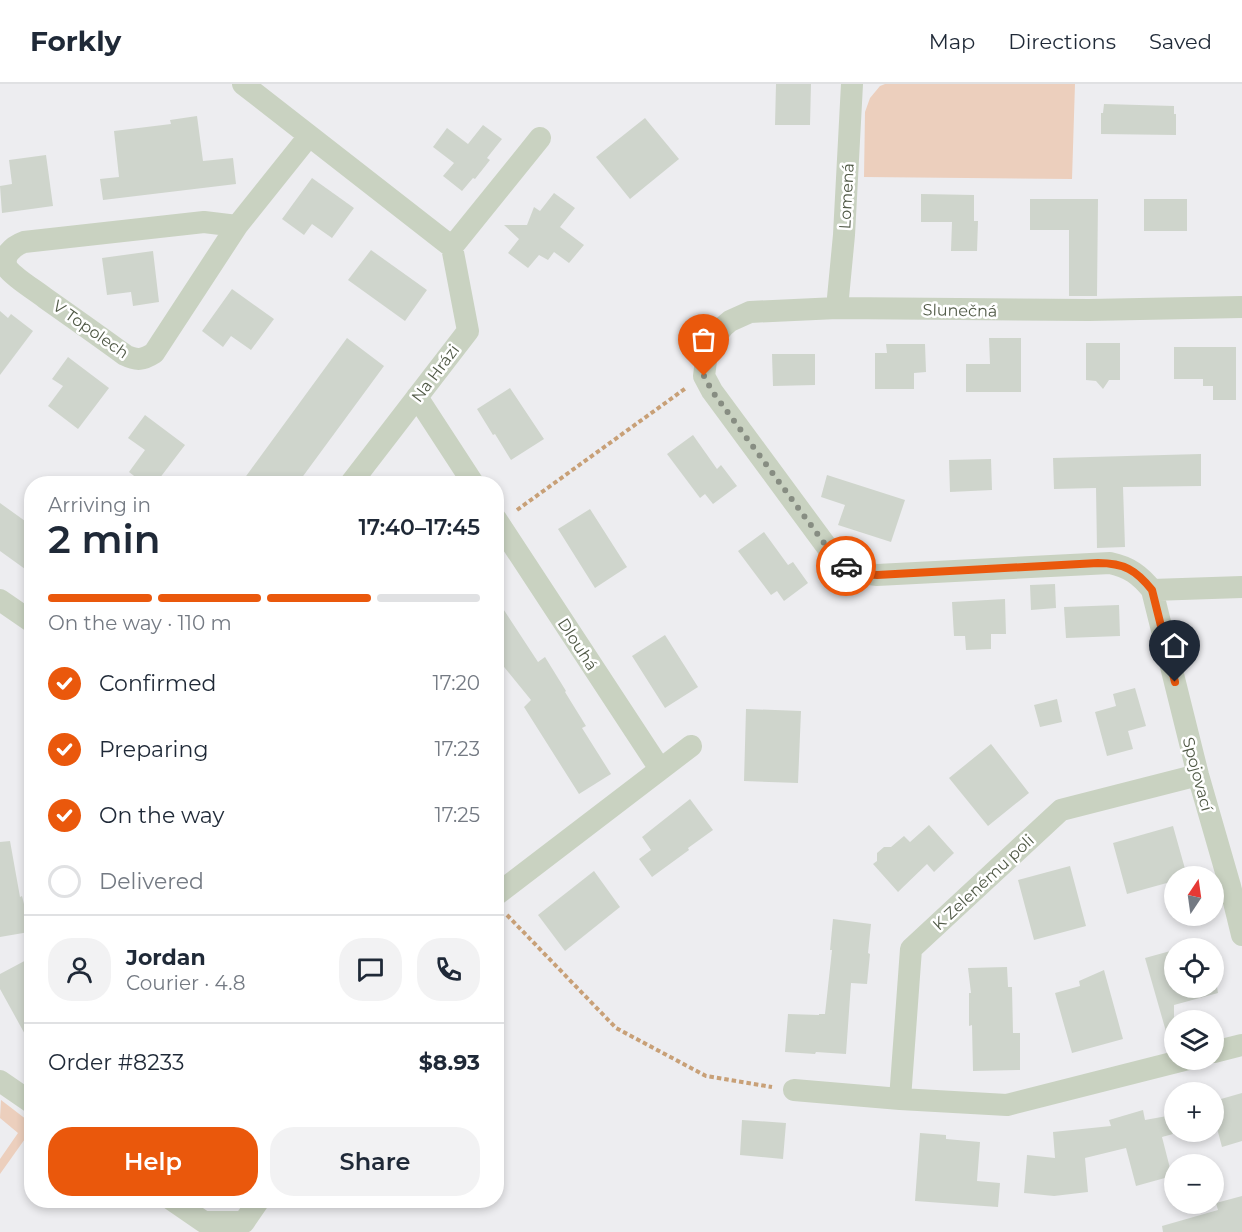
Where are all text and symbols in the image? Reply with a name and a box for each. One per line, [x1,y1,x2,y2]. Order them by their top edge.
text: Forkly [30,24,121,58]
text: Map [929,29,975,54]
text: Directions [1008,29,1116,54]
text: Saved [1149,29,1212,54]
street label: Lomená [835,162,858,230]
street label: V Topolech [49,296,132,363]
street label: Slunečná [923,300,997,321]
pin [678,314,729,376]
icon: bag [687,323,720,356]
street label: Na Hrázi [408,341,463,406]
text: Arriving in [48,493,151,517]
text: 17:40–17:45 [358,514,480,541]
text: 2 min [48,515,161,563]
courier [816,536,876,596]
icon: car [830,550,863,583]
text: On the way · 110 m [48,611,232,635]
street label: Dlouhá [554,615,601,674]
pin [1149,620,1200,682]
icon: home [1158,629,1191,662]
icon: check [48,667,81,700]
text: Confirmed [99,670,216,697]
text: 17:20 [433,671,480,695]
icon: check [48,733,81,766]
street label: Spojovací [1179,735,1217,814]
text: Preparing [99,736,208,763]
text: 17:23 [435,737,480,761]
icon: check [48,799,81,832]
text: On the way [99,802,224,829]
text: 17:25 [434,803,480,827]
street label: K Zelenému poli [929,831,1038,934]
north arrow [1164,866,1224,926]
map controls [1164,866,1224,1214]
text: Delivered [99,868,204,895]
button: person [48,938,111,1001]
button: chat [339,938,402,1001]
button: phone [417,938,480,1001]
button: locate [1164,938,1224,998]
text: Jordan [126,944,206,971]
text: Courier · 4.8 [126,971,245,995]
button: layers [1164,1010,1224,1070]
text: Order #8233 [48,1049,184,1076]
text: $8.93 [419,1049,480,1076]
button: + [1164,1082,1224,1142]
button: Help [48,1127,258,1196]
button: Share [270,1127,480,1196]
button: − [1164,1154,1224,1214]

